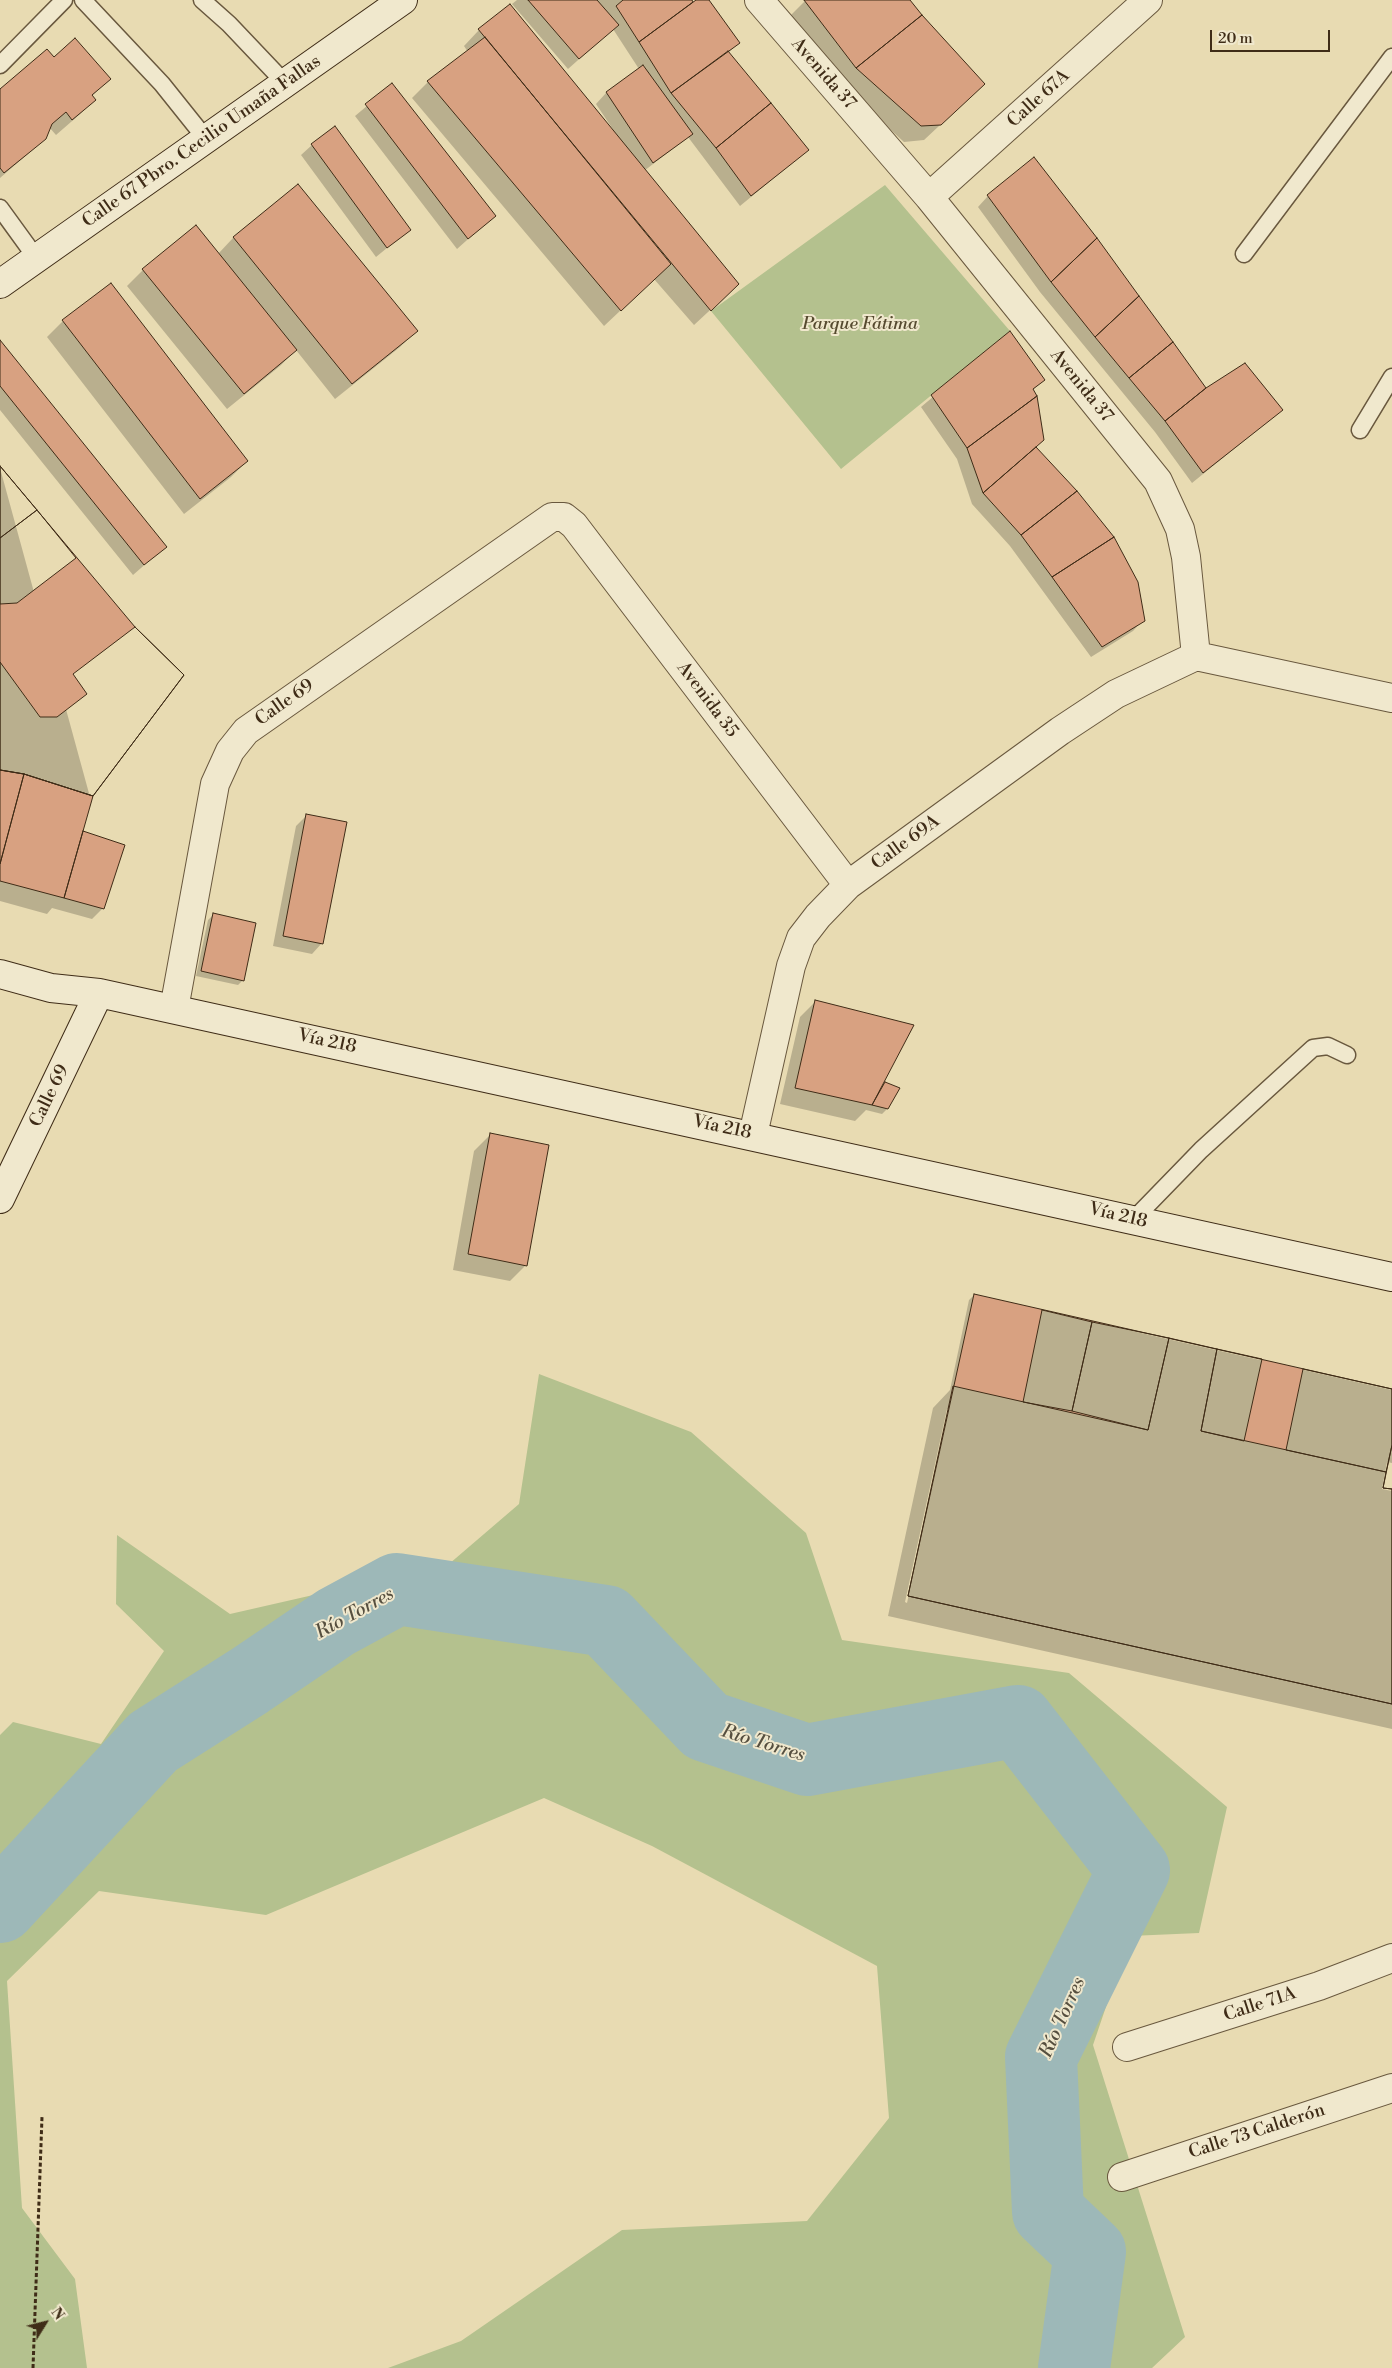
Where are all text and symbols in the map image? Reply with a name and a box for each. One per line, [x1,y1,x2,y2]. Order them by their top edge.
scale bar [1212,20,1332,52]
text: 20 m [1218,29,1253,48]
street label: Avenida 37 [786,34,860,114]
street label: Calle 67 Pbro. Cecilio Umaña Fallas [79,51,325,233]
street label: Calle 67A [1003,65,1075,133]
park label: Parque Fátima [802,314,918,336]
street label: Avenida 37 [1045,345,1117,427]
street label: Avenida 35 [672,658,742,742]
street label: Calle 69 [251,675,319,731]
street label: Calle 69A [868,811,944,875]
street label: Vía 218 [296,1025,358,1059]
street label: Calle 69 [26,1061,74,1131]
street label: Vía 218 [691,1111,753,1145]
street label: Vía 218 [1087,1199,1149,1233]
water label: Río Torres [312,1583,398,1645]
water label: Río Torres [719,1721,807,1767]
water label: Río Torres [1035,1974,1091,2062]
street label: Calle 71A [1221,1983,1299,2027]
street label: Calle 73 Calderón [1186,2100,1328,2164]
north arrow [20,2298,70,2348]
text: N [47,2304,68,2324]

